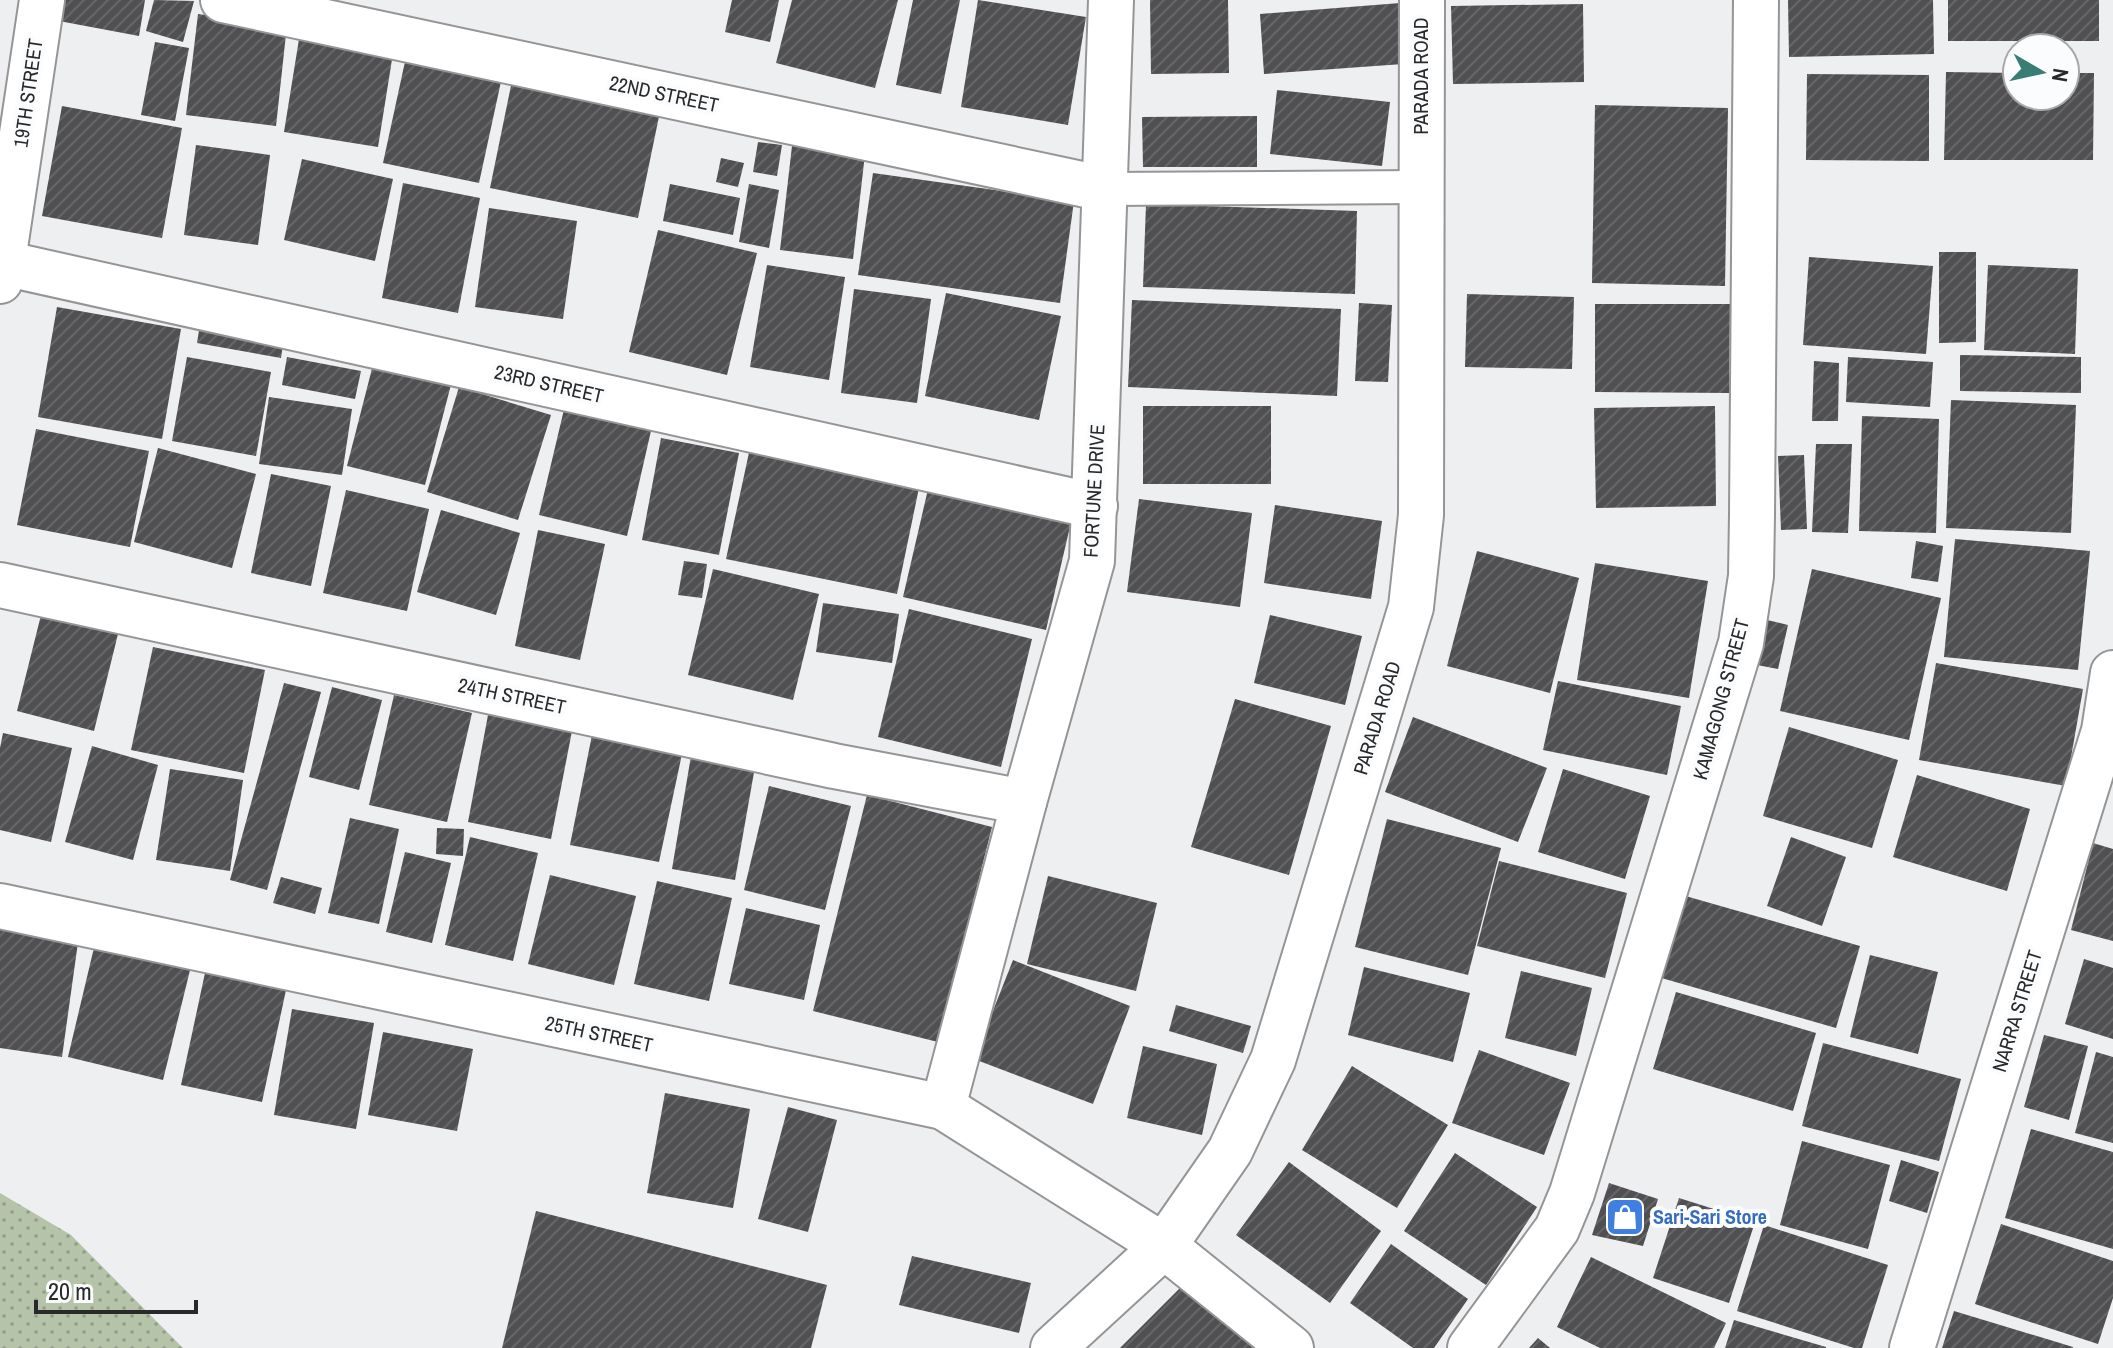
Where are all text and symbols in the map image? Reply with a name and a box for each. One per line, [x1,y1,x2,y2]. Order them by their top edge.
street label: PARADA ROAD [1407,17,1434,135]
north arrow [2001,32,2081,112]
street label: 19TH STREET [7,37,48,149]
text: N [2045,66,2077,84]
street label: 22ND STREET [607,69,721,118]
street label: 23RD STREET [492,358,606,409]
street label: FORTUNE DRIVE [1077,424,1110,558]
street label: KAMAGONG STREET [1686,615,1755,782]
street label: PARADA ROAD [1346,658,1407,778]
street label: 24TH STREET [456,671,568,720]
street label: NARRA STREET [1985,947,2048,1075]
street label: 25TH STREET [543,1009,655,1058]
shop icon: Sari-Sari Store [1604,1196,1646,1238]
place label: Sari-Sari Store [1653,1203,1767,1230]
scale bar [36,1264,196,1314]
text: 20 m [48,1275,92,1307]

